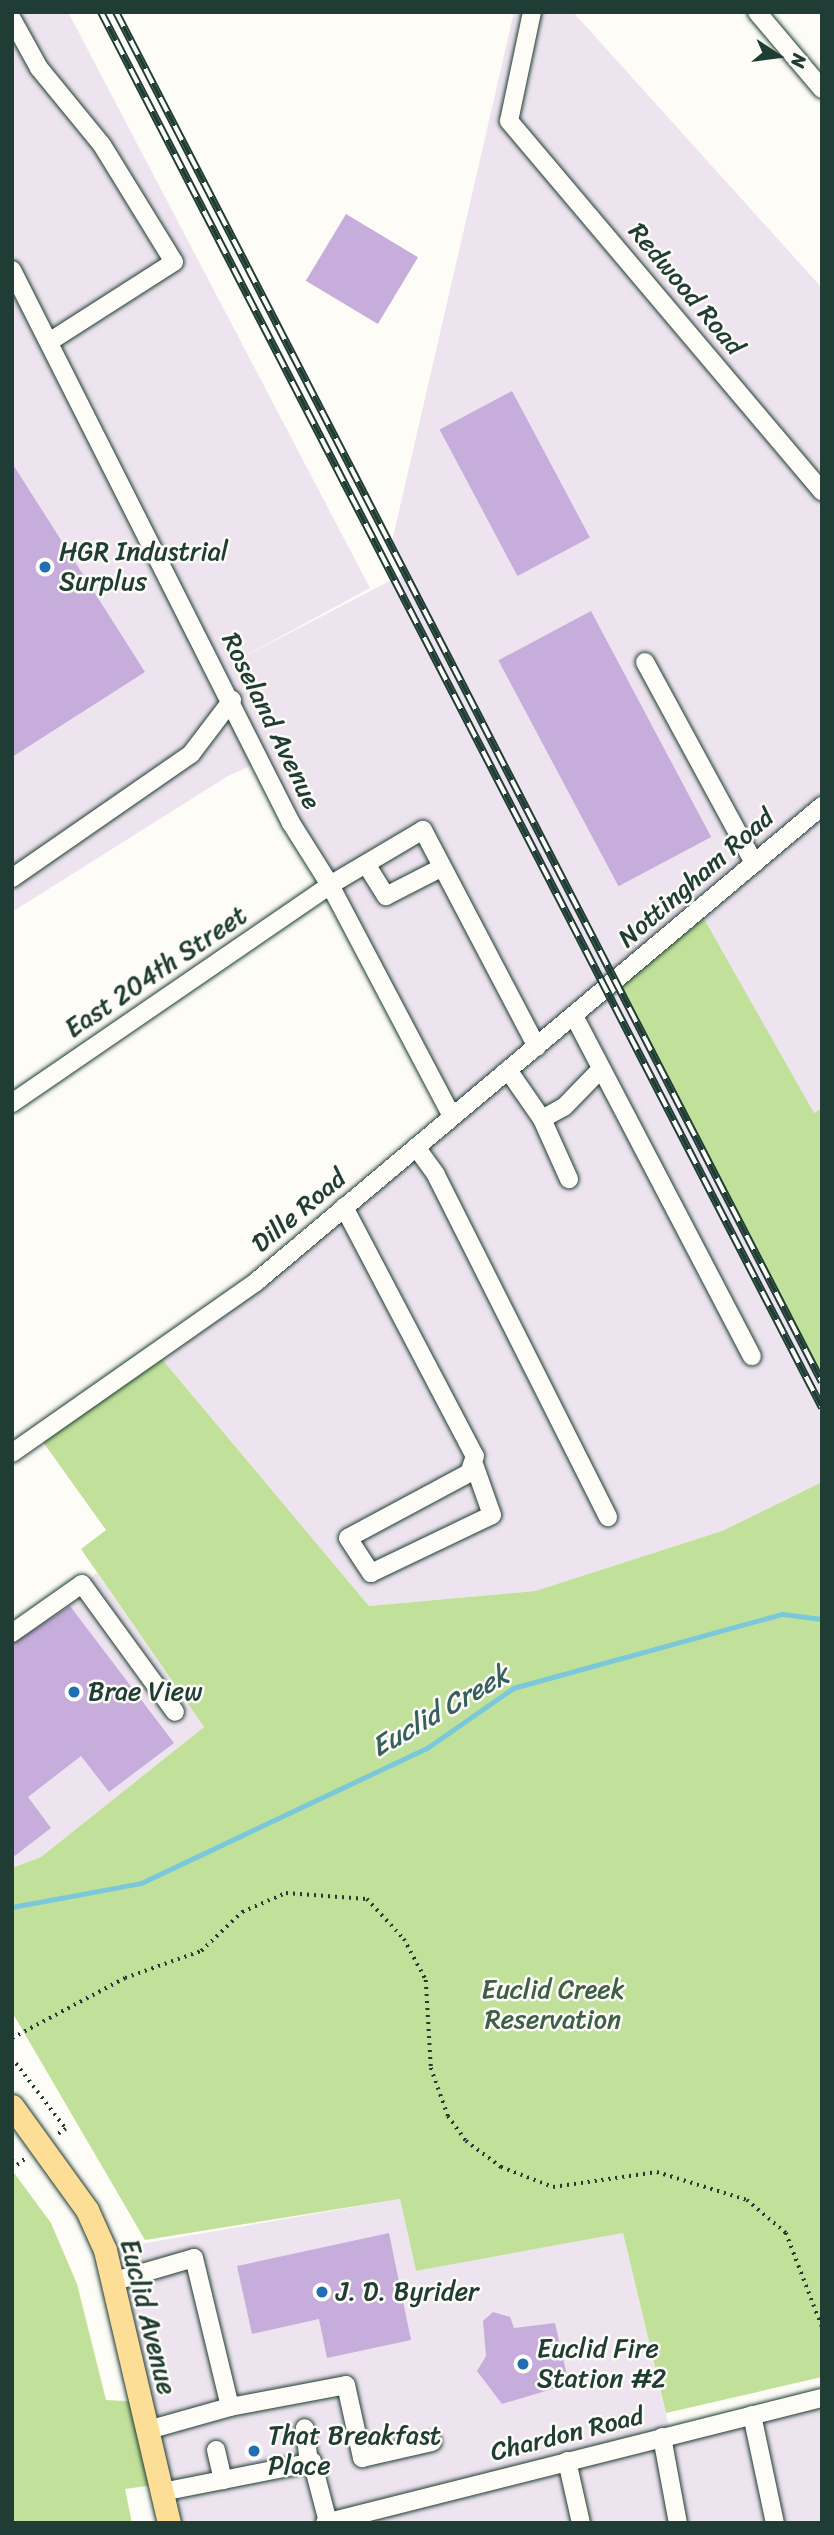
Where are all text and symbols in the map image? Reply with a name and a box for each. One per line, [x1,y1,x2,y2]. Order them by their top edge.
north arrow [743,21,813,91]
text: N [781,51,817,71]
street label: Redwood Road [622,217,750,361]
place label: HGR Industrial Surplus [59,536,228,598]
marker: HGR Industrial Surplus [37,559,53,575]
street label: Roseland Avenue [215,628,327,814]
street label: Nottingham Road [612,802,780,954]
street label: East 204th Street [59,900,253,1044]
street label: Dille Road [246,1163,352,1259]
water label: Euclid Creek [365,1658,515,1764]
place label: Brae View [88,1676,202,1708]
marker: Brae View [66,1684,82,1700]
park label: Euclid Creek Reservation [481,1974,625,2036]
street label: Euclid Avenue [114,2236,182,2398]
place label: J. D. Byrider [336,2276,478,2308]
marker: J. D. Byrider [314,2284,330,2300]
place label: Euclid Fire Station #2 [537,2333,666,2394]
marker: Euclid Fire Station #2 [515,2356,531,2372]
street label: Chardon Road [487,2400,647,2468]
place label: That Breakfast Place [268,2420,442,2482]
marker: That Breakfast Place [246,2443,262,2459]

